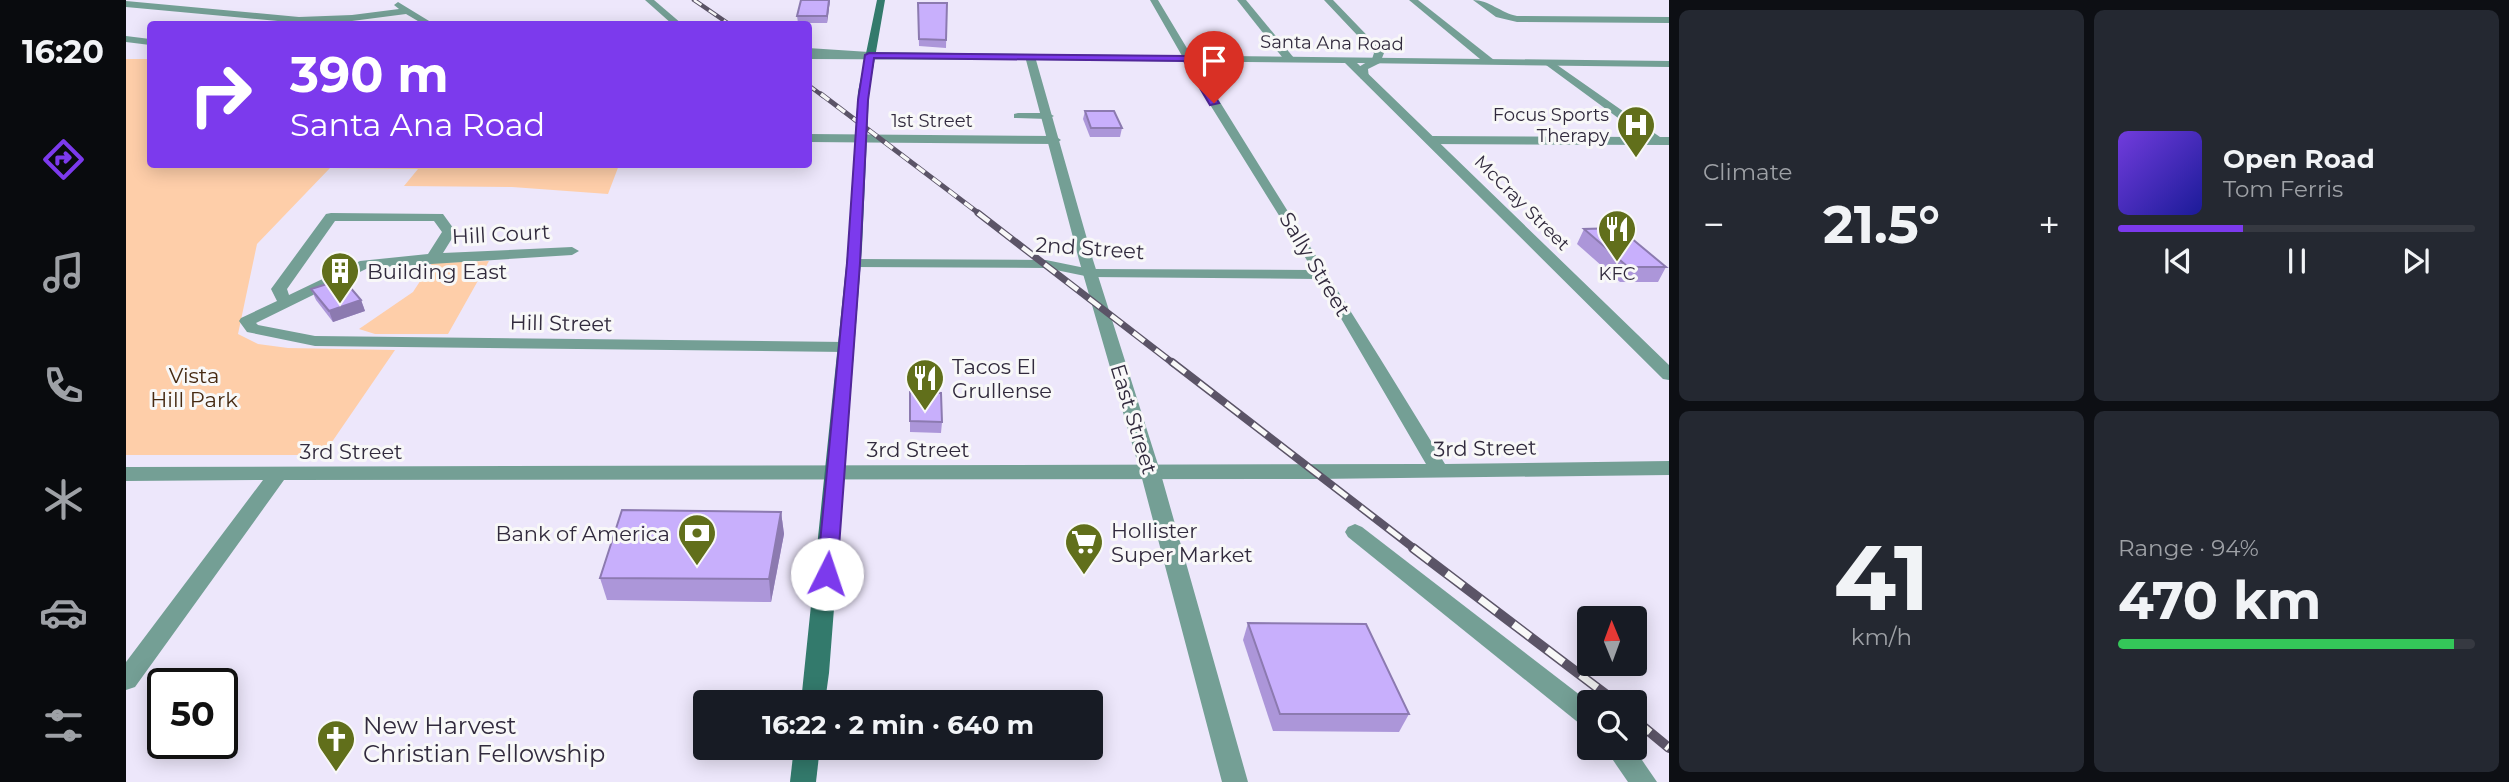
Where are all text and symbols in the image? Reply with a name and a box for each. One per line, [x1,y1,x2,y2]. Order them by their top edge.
pin [1184,31,1244,103]
street label: Santa Ana Road [1260,31,1404,55]
text: 16:20 [22,32,104,71]
icon: arrive [1195,42,1233,80]
text: 390 m [290,45,449,104]
icon: right [175,49,266,140]
place label: Focus Sports Therapy [1493,104,1609,147]
hospital icon: Focus Sports Therapy [1615,104,1657,159]
text: Santa Ana Road [290,105,545,144]
street label: 1st Street [891,110,973,132]
icon: directions [39,135,88,184]
text: Open Road [2223,143,2375,175]
street label: McCray Street [1470,151,1574,255]
text: Climate [1703,158,1792,186]
text: Tom Ferris [2223,175,2343,203]
text: 21.5° [1823,193,1940,256]
text: − [1703,201,1725,248]
text: + [2038,201,2060,248]
street label: Sally Street [1274,207,1356,321]
restaurant icon: KFC [1596,208,1638,263]
street label: Hill Court [451,219,551,249]
street label: 2nd Street [1035,232,1145,264]
icon: previous [2159,242,2197,280]
icon: pause [2278,242,2316,280]
icon: next [2397,242,2435,280]
icon: music [39,248,88,297]
building icon: Building East [319,250,361,305]
place label: Building East [367,259,507,284]
place label: KFC [1599,263,1636,285]
street label: Hill Street [509,310,613,336]
place label: Tacos El Grullense [952,354,1052,403]
restaurant icon: Tacos El Grullense [904,357,946,412]
icon: phone [39,361,88,410]
street label: East Street [1105,361,1163,477]
park label: Vista Hill Park [150,363,238,412]
street label: 3rd Street [1433,435,1537,461]
street label: 3rd Street [866,437,970,462]
street label: 3rd Street [299,439,403,464]
icon: climate [39,475,88,524]
bank icon: Bank of America [676,512,718,567]
place label: Hollister Super Market [1111,518,1253,567]
place label: Bank of America [496,521,670,546]
supermarket icon: Hollister Super Market [1063,521,1105,576]
text: 41 [1833,522,1930,633]
text: Range · 94% [2118,534,2259,562]
position arrow [790,537,864,611]
text: 470 km [2118,569,2321,632]
icon: car [39,588,88,637]
north arrow [1577,606,1647,676]
map controls [1577,606,1647,760]
text: km/h [1851,623,1912,651]
speed limit sign: 50 [147,668,238,759]
button: search [1577,690,1647,760]
icon: filters [39,701,88,750]
text: 16:22 · 2 min · 640 m [762,709,1034,741]
place label: New Harvest Christian Fellowship [363,711,605,768]
church icon: New Harvest Christian Fellowship [315,718,357,773]

